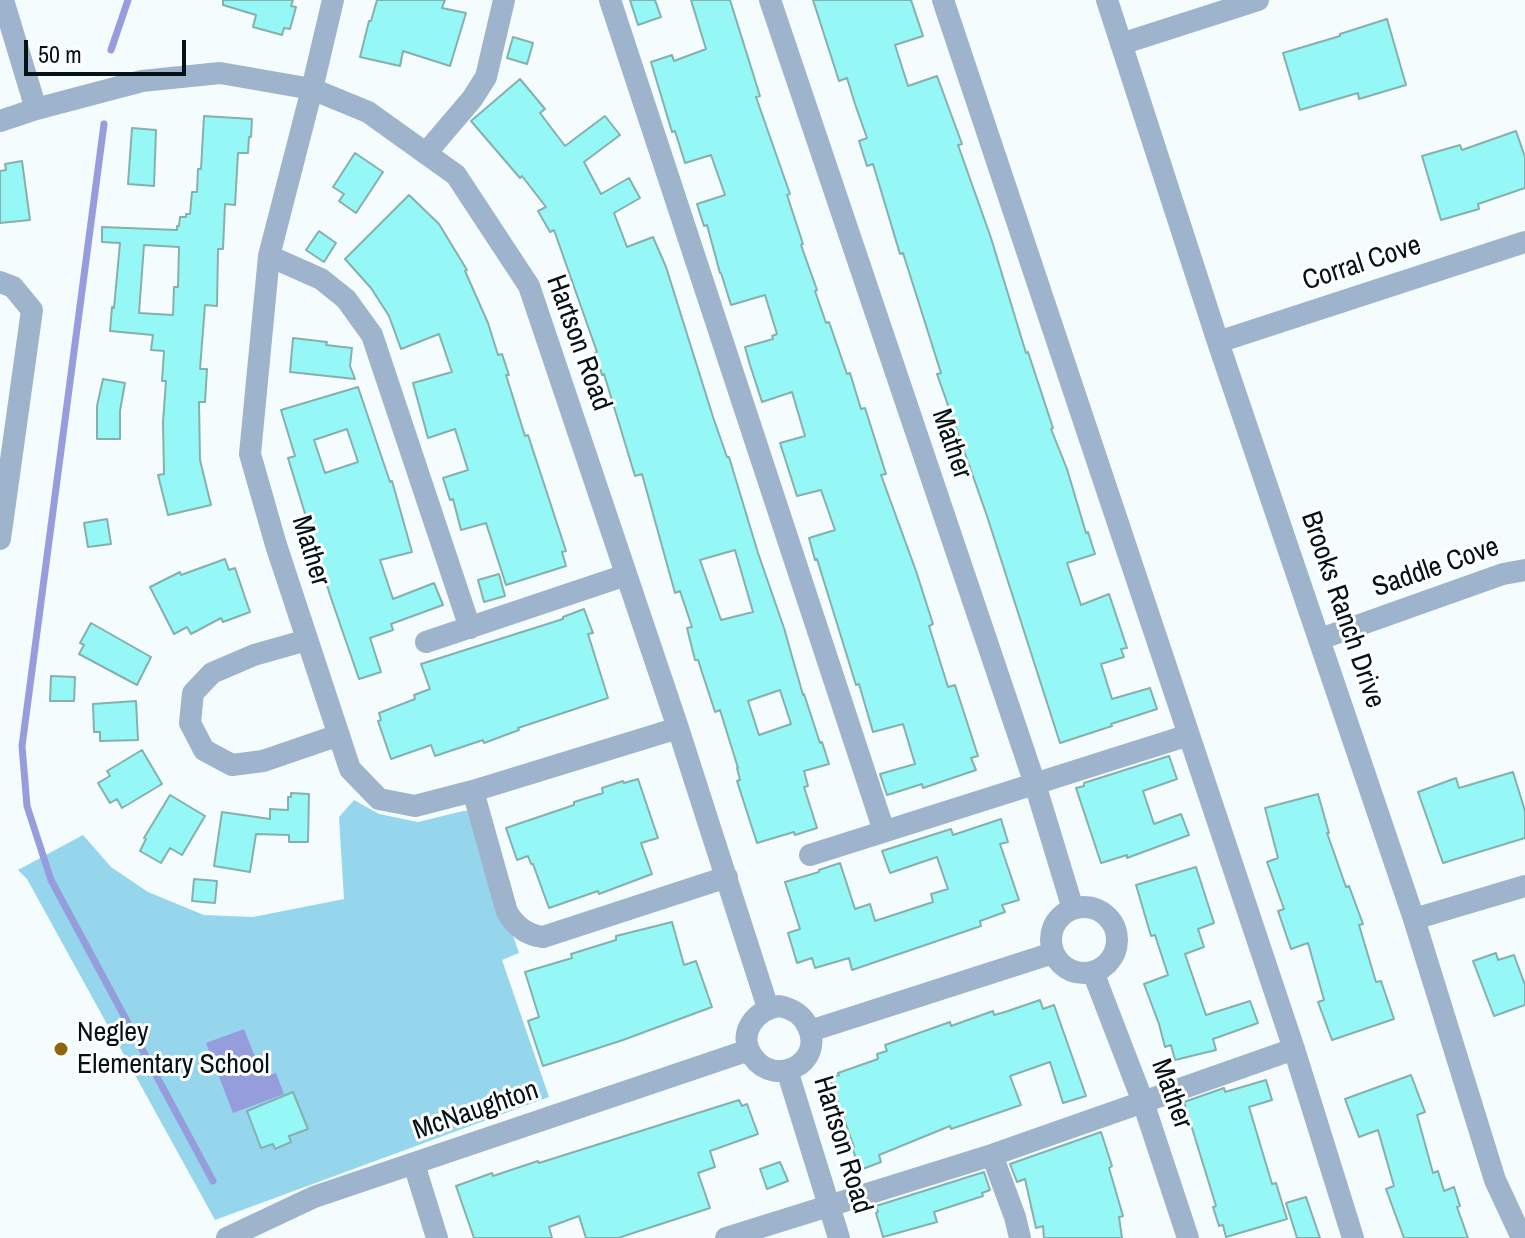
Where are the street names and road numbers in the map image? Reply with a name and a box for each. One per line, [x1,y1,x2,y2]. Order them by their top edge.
street label: Corral Cove [1299,229,1425,299]
street label: Hartson Road [538,271,618,415]
street label: Mather [923,405,979,483]
street label: Brooks Ranch Drive [1293,507,1391,713]
street label: Mather [283,512,337,590]
street label: Saddle Cove [1368,531,1504,605]
street label: Mather [1143,1055,1199,1133]
street label: Hartson Road [805,1072,879,1218]
street label: McNaughton [409,1074,543,1148]

